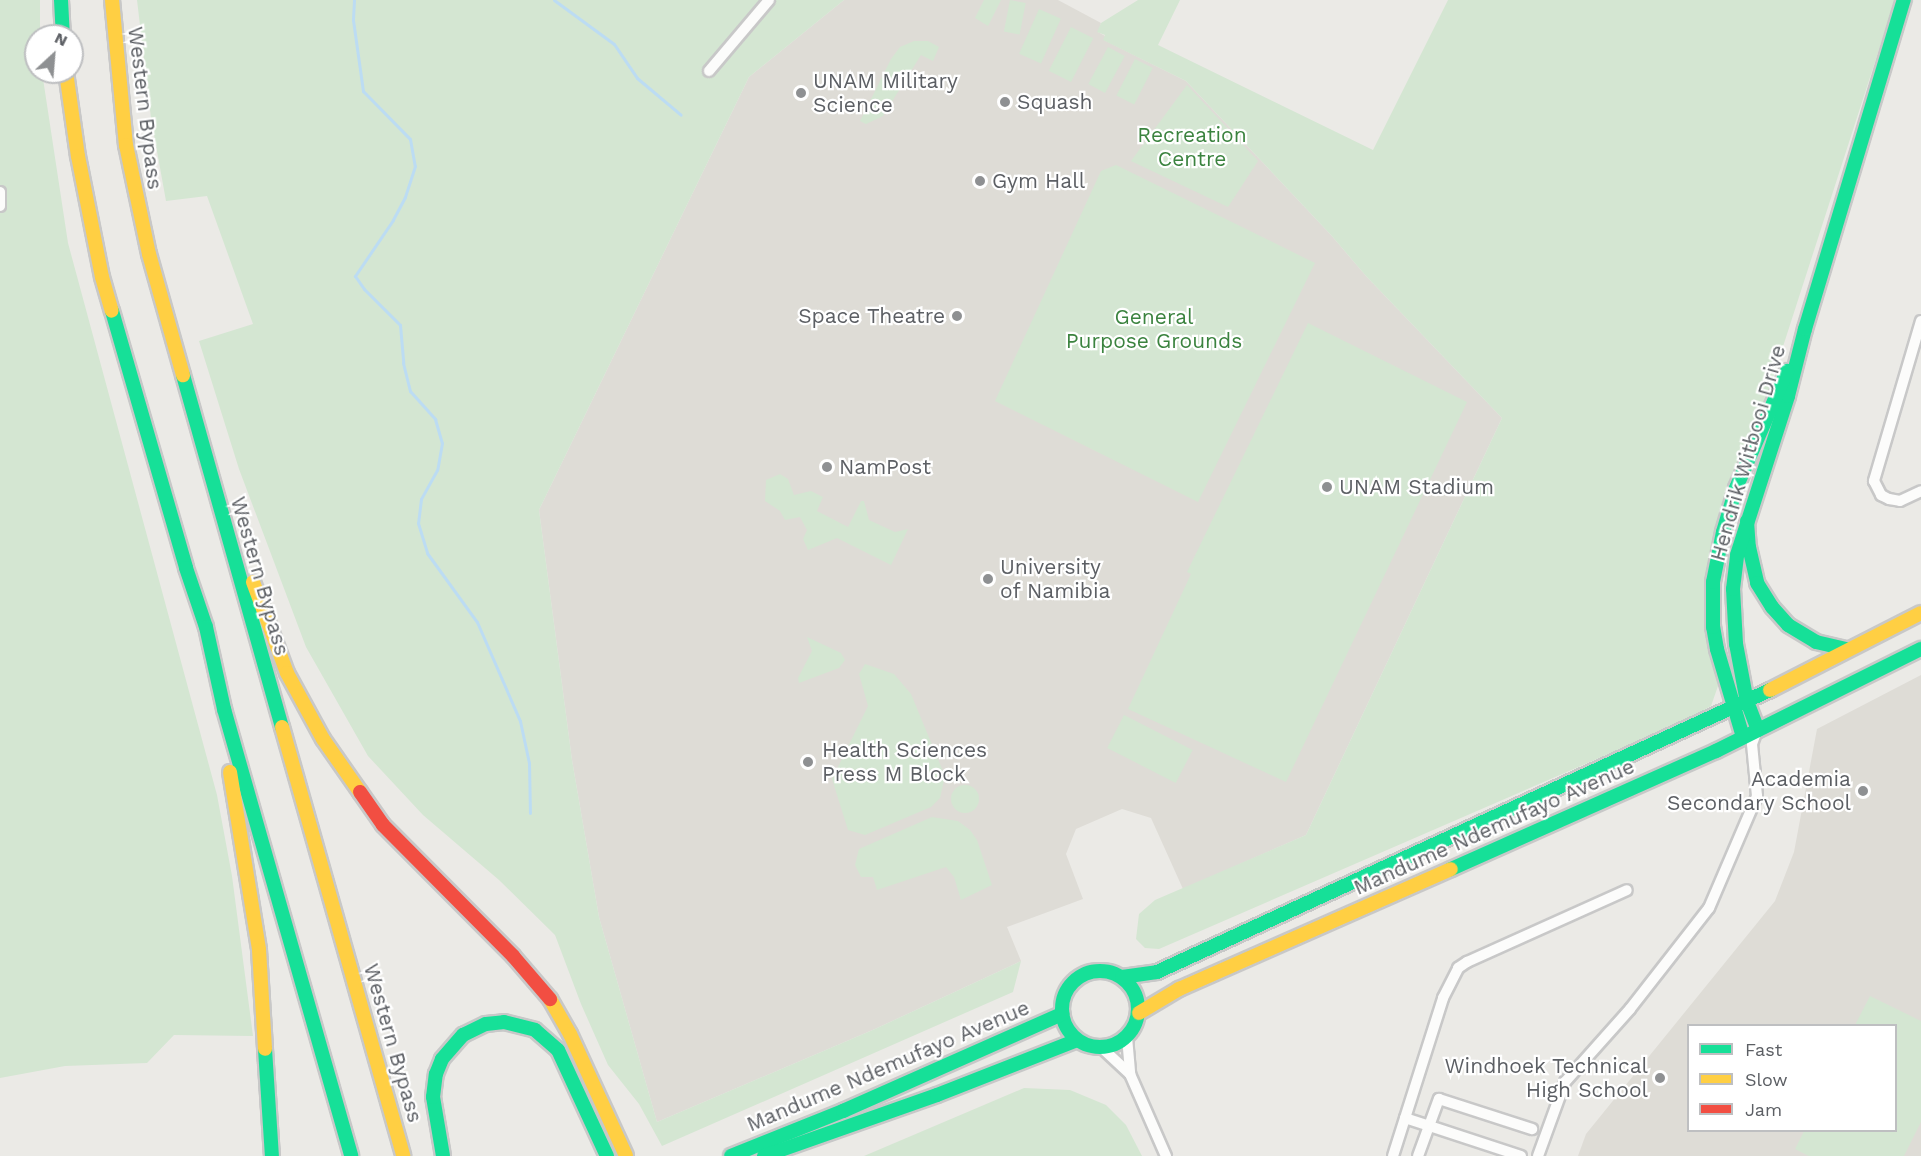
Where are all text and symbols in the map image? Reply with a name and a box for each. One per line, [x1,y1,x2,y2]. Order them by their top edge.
north arrow [24,24,84,84]
street label: Western Bypass [122,25,168,191]
text: N [52,28,71,50]
place label: UNAM Military Science [813,68,958,118]
marker: UNAM Military Science [794,86,808,100]
place label: Squash [1017,89,1093,115]
marker: Squash [998,95,1012,109]
park label: Recreation Centre [1137,122,1247,172]
place label: Gym Hall [992,168,1085,194]
marker: Gym Hall [973,174,987,188]
place label: Space Theatre [798,303,945,329]
park label: General Purpose Grounds [1066,304,1242,354]
marker: Space Theatre [950,309,964,323]
street label: Hendrik Witbooi Drive [1705,342,1791,564]
place label: NamPost [839,454,931,480]
marker: NamPost [820,460,834,474]
place label: UNAM Stadium [1339,474,1494,500]
marker: UNAM Stadium [1320,480,1334,494]
street label: Western Bypass [225,494,295,658]
place label: University of Namibia [1000,554,1111,604]
marker: University of Namibia [981,572,995,586]
place label: Health Sciences Press M Block [822,737,987,787]
marker: Health Sciences Press M Block [799,753,817,771]
street label: Mandume Ndemufayo Avenue [1349,753,1639,901]
place label: Academia Secondary School [1667,766,1851,816]
marker: Academia Secondary School [1856,784,1870,798]
street label: Western Bypass [358,961,428,1125]
street label: Mandume Ndemufayo Avenue [743,995,1033,1137]
legend [1687,1024,1897,1132]
text: Fast [1745,1039,1782,1060]
place label: Windhoek Technical High School [1443,1053,1648,1103]
text: Slow [1745,1069,1788,1090]
marker: Windhoek Technical High School [1653,1071,1667,1085]
text: Jam [1745,1099,1782,1120]

